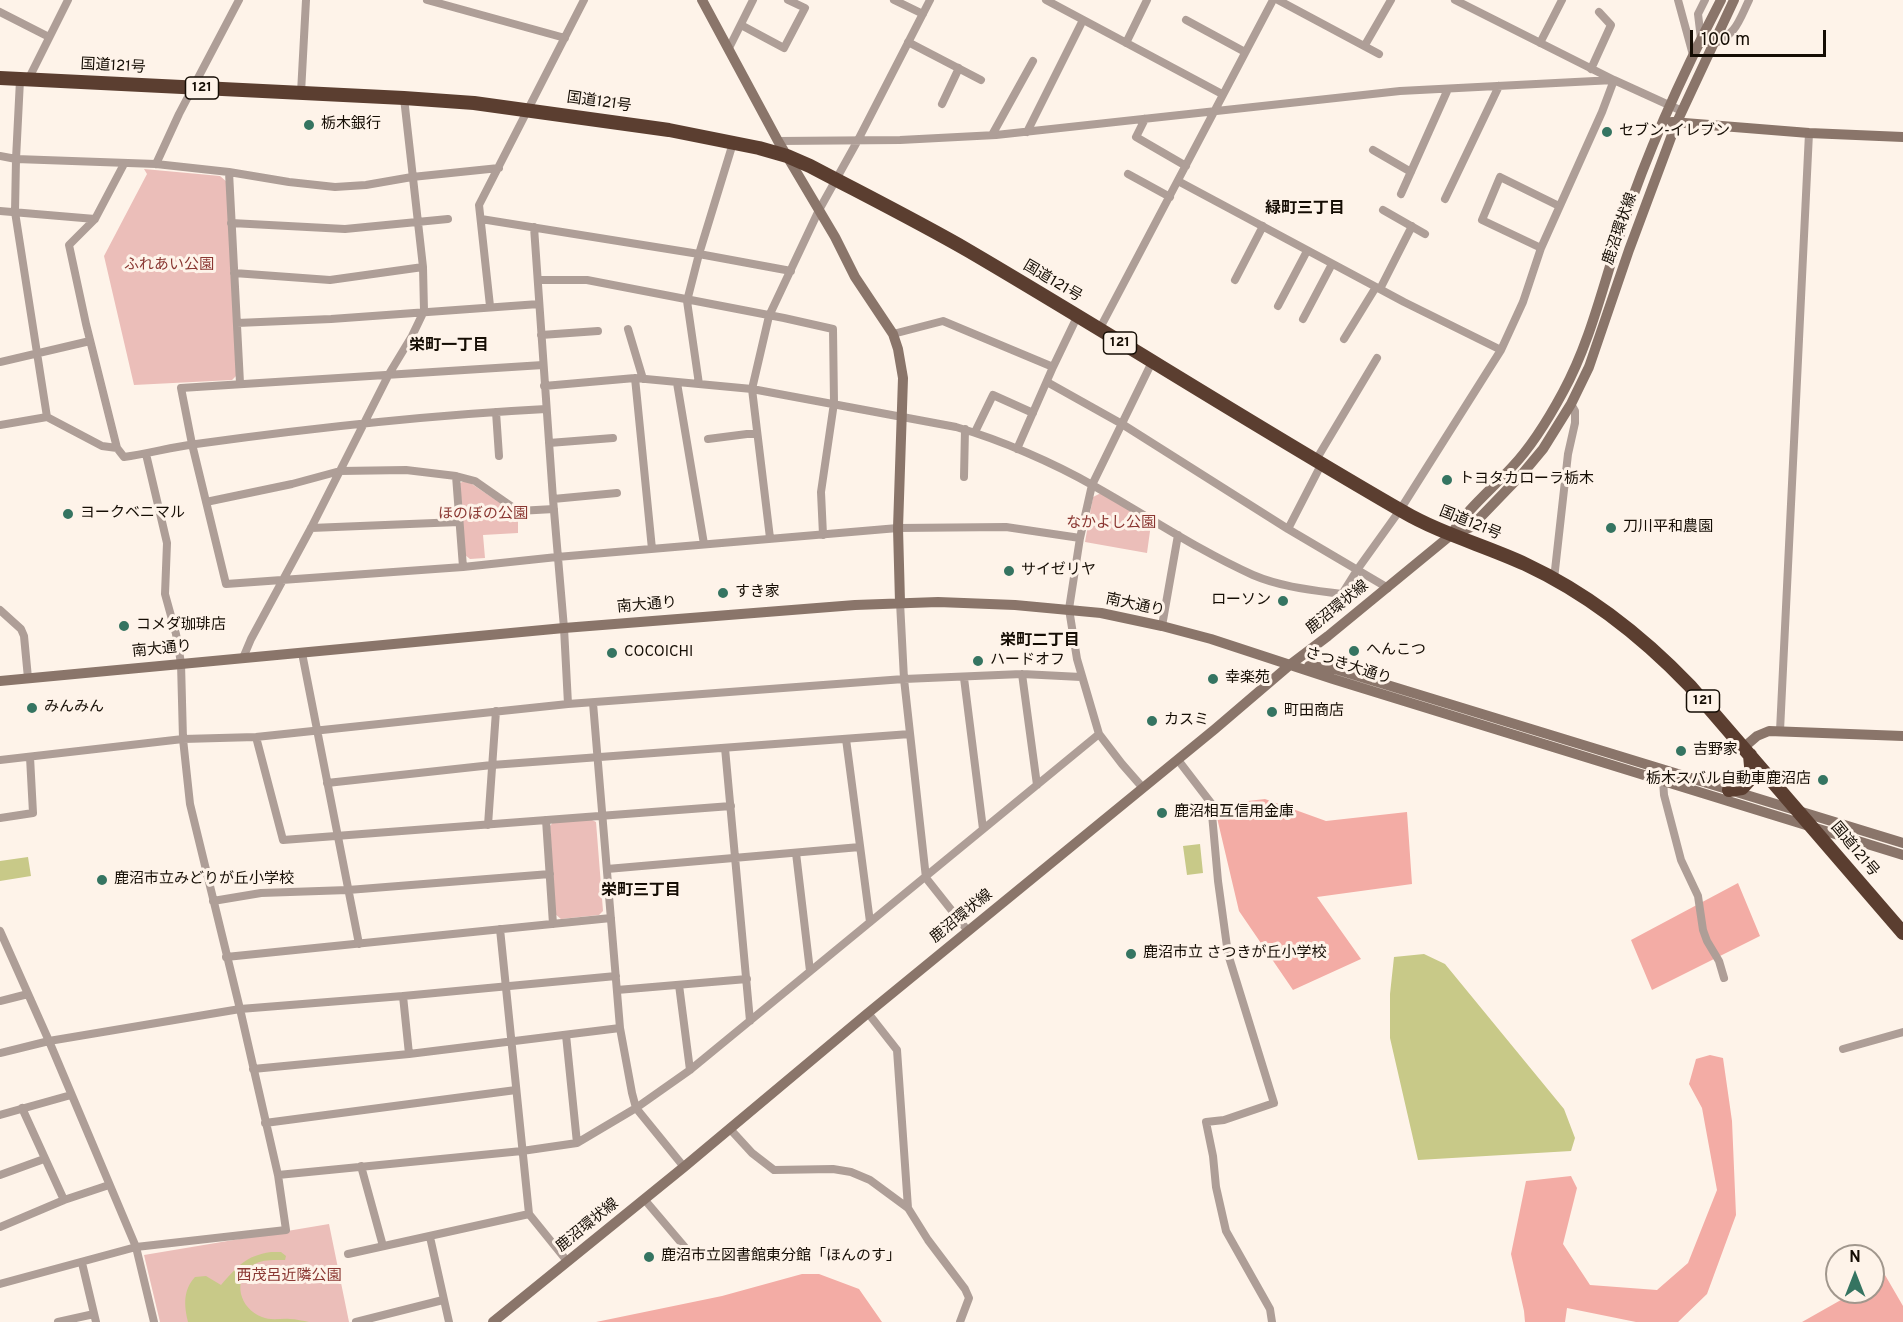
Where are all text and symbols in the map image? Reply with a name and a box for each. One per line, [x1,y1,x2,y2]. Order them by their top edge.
scale bar [1693,18,1830,56]
text: 100 m [1701,29,1750,52]
street label: 国道121号 [80,56,146,78]
road number: 121 [186,77,218,99]
street label: 国道121号 [565,90,633,116]
place label: 栃木銀行 [321,116,381,134]
marker: 栃木銀行 [302,118,316,132]
place label: セブン-イレブン [1619,123,1730,141]
marker: セブン-イレブン [1600,125,1614,139]
street label: 鹿沼環状線 [1600,191,1642,267]
district label: 緑町三丁目 [1265,200,1345,220]
park label: ふれあい公園 [124,257,214,275]
street label: 国道121号 [1019,257,1085,307]
road number: 121 [1104,332,1136,354]
district label: 栄町一丁目 [409,337,489,357]
place label: トヨタカローラ栃木 [1459,471,1594,489]
marker: トヨタカローラ栃木 [1440,473,1454,487]
street label: 国道121号 [1436,503,1504,545]
place label: ヨークベニマル [80,505,185,523]
park label: ほのぼの公園 [438,506,528,524]
marker: ヨークベニマル [61,507,75,521]
park label: なかよし公園 [1066,515,1156,533]
place label: 刀川平和農園 [1623,519,1713,537]
marker: 刀川平和農園 [1604,521,1618,535]
place label: サイゼリヤ [1021,562,1096,580]
marker: サイゼリヤ [1002,564,1016,578]
street label: 鹿沼環状線 [1303,577,1373,639]
place label: すき家 [735,584,780,602]
marker: すき家 [716,586,730,600]
street label: 南大通り [1104,591,1166,621]
place label: ローソン [1211,592,1271,610]
street label: 南大通り [616,594,678,618]
marker: ローソン [1276,594,1290,608]
place label: コメダ珈琲店 [136,617,226,635]
marker: コメダ珈琲店 [117,619,131,633]
district label: 栄町二丁目 [1000,632,1080,652]
street label: 南大通り [131,638,193,662]
place label: へんこつ [1366,642,1426,660]
place label: COCOICHI [624,644,693,662]
marker: へんこつ [1347,644,1361,658]
street label: さつき大通り [1302,645,1394,689]
marker: COCOICHI [605,646,619,660]
place label: ハードオフ [990,652,1065,670]
marker: ハードオフ [971,654,985,668]
place label: 幸楽苑 [1225,670,1270,688]
marker: 幸楽苑 [1206,672,1220,686]
road number: 121 [1686,690,1720,712]
place label: みんみん [44,699,104,717]
marker: みんみん [25,701,39,715]
place label: 町田商店 [1284,703,1344,721]
marker: 町田商店 [1265,705,1279,719]
place label: カスミ [1164,712,1209,730]
marker: カスミ [1145,714,1159,728]
place label: 吉野家 [1693,742,1738,760]
marker: 吉野家 [1674,744,1688,758]
place label: 栃木スバル自動車鹿沼店 [1646,771,1811,789]
marker: 栃木スバル自動車鹿沼店 [1816,773,1830,787]
place label: 鹿沼相互信用金庫 [1174,804,1294,822]
marker: 鹿沼相互信用金庫 [1155,806,1169,820]
street label: 国道121号 [1826,819,1882,881]
place label: 鹿沼市立みどりが丘小学校 [114,871,294,889]
marker: 鹿沼市立みどりが丘小学校 [95,873,109,887]
district label: 栄町三丁目 [601,882,681,902]
street label: 鹿沼環状線 [927,886,997,948]
place label: 鹿沼市立 さつきが丘小学校 [1143,945,1327,963]
marker: 鹿沼市立 さつきが丘小学校 [1124,947,1138,961]
street label: 鹿沼環状線 [553,1195,623,1257]
north arrow [1825,1244,1885,1304]
place label: 鹿沼市立図書館東分館「ほんのす」 [661,1248,901,1266]
text: N [1849,1248,1861,1268]
marker: 鹿沼市立図書館東分館「ほんのす」 [642,1250,656,1264]
park label: 西茂呂近隣公園 [237,1268,341,1286]

